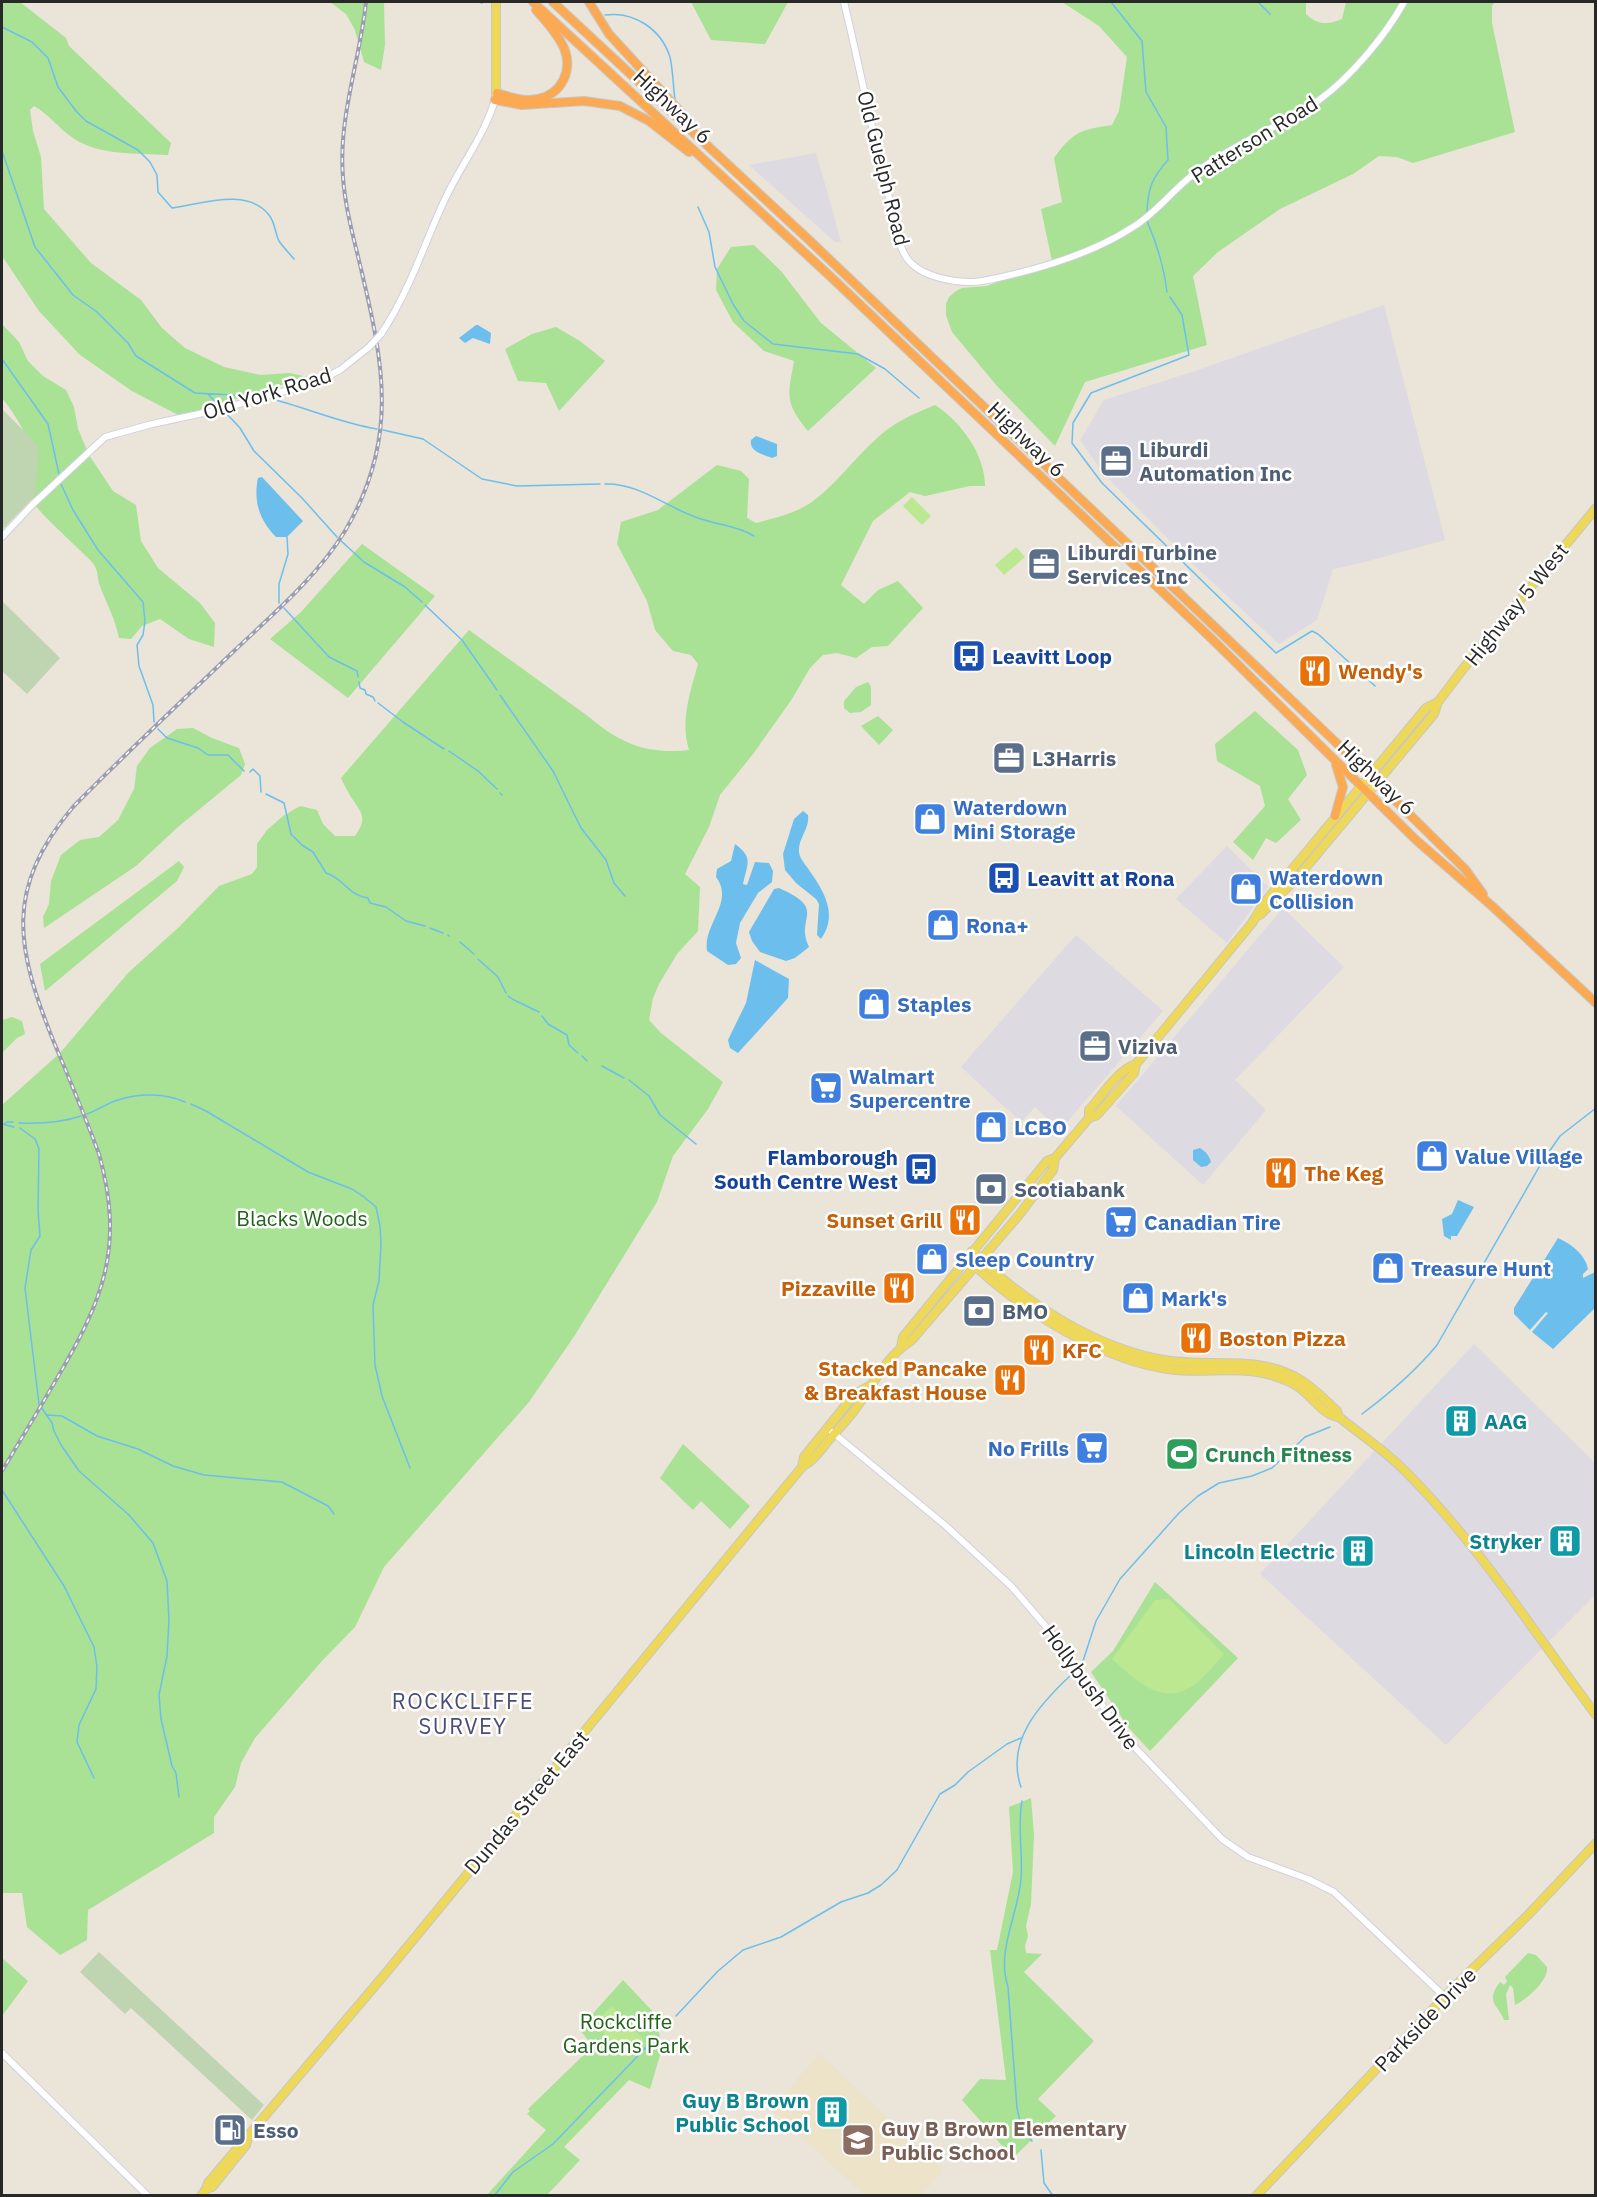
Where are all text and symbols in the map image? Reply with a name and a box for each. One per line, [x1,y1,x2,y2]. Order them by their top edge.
street label: Highway 6 [628,62,718,150]
street label: Old Guelph Road [851,88,917,248]
street label: Patterson Road [1185,89,1323,189]
street label: Old York Road [199,360,335,426]
street label: Highway 6 [982,395,1072,483]
place label: Liburdi Automation Inc [1139,435,1292,487]
office icon: Liburdi Automation Inc [1098,443,1134,479]
street label: Highway 5 West [1458,537,1574,671]
place label: Liburdi Turbine Services Inc [1067,538,1217,590]
office icon: Liburdi Turbine Services Inc [1026,546,1062,582]
bus stop icon: Leavitt Loop [951,638,987,674]
place label: Leavitt Loop [992,642,1112,670]
restaurant icon: Wendy's [1297,653,1333,689]
place label: Wendy's [1338,657,1423,685]
street label: Highway 6 [1332,733,1422,821]
office icon: L3Harris [991,740,1027,776]
place label: L3Harris [1032,744,1116,772]
place label: Waterdown Mini Storage [953,793,1076,845]
shop icon: Waterdown Mini Storage [912,801,948,837]
bus stop icon: Leavitt at Rona [986,860,1022,896]
place label: Waterdown Collision [1269,863,1383,915]
place label: Leavitt at Rona [1027,864,1175,892]
shop icon: Waterdown Collision [1228,871,1264,907]
shop icon: Rona+ [925,907,961,943]
place label: Rona+ [966,911,1029,939]
shop icon: Staples [856,986,892,1022]
place label: Staples [897,990,972,1018]
office icon: Viziva [1077,1028,1113,1064]
place label: Viziva [1118,1032,1178,1060]
place label: Walmart Supercentre [849,1062,971,1114]
supermarket icon: Walmart Supercentre [808,1070,844,1106]
shop icon: LCBO [973,1109,1009,1145]
place label: LCBO [1014,1113,1067,1141]
shop icon: Value Village [1414,1138,1450,1174]
place label: Value Village [1455,1142,1583,1170]
place label: Flamborough South Centre West [714,1143,898,1195]
bus stop icon: Flamborough South Centre West [903,1151,939,1187]
restaurant icon: The Keg [1263,1155,1299,1191]
place label: The Keg [1304,1159,1383,1187]
bank icon: Scotiabank [973,1171,1009,1207]
place label: Scotiabank [1014,1175,1126,1203]
restaurant icon: Sunset Grill [947,1202,983,1238]
park label: Blacks Woods [236,1204,368,1232]
supermarket icon: Canadian Tire [1103,1204,1139,1240]
place label: Sunset Grill [826,1206,942,1234]
place label: Canadian Tire [1144,1208,1281,1236]
shop icon: Sleep Country [914,1241,950,1277]
place label: Sleep Country [955,1245,1095,1273]
shop icon: Treasure Hunt [1370,1250,1406,1286]
place label: Treasure Hunt [1411,1254,1551,1282]
restaurant icon: Pizzaville [881,1270,917,1306]
place label: Pizzaville [781,1274,876,1302]
shop icon: Mark's [1120,1280,1156,1316]
place label: Mark's [1161,1284,1227,1312]
bank icon: BMO [961,1293,997,1329]
place label: BMO [1002,1297,1048,1325]
restaurant icon: Boston Pizza [1178,1320,1214,1356]
place label: Boston Pizza [1219,1324,1346,1352]
restaurant icon: KFC [1021,1332,1057,1368]
place label: KFC [1062,1336,1102,1364]
place label: Stacked Pancake & Breakfast House [804,1354,987,1406]
restaurant icon: Stacked Pancake & Breakfast House [992,1362,1028,1398]
building icon: AAG [1443,1403,1479,1439]
place label: AAG [1484,1407,1527,1435]
supermarket icon: No Frills [1074,1430,1110,1466]
place label: No Frills [988,1434,1069,1462]
sports icon: Crunch Fitness [1164,1436,1200,1472]
place label: Crunch Fitness [1205,1440,1352,1468]
building icon: Stryker [1547,1523,1583,1559]
place label: Stryker [1469,1527,1543,1555]
building icon: Lincoln Electric [1340,1533,1376,1569]
place label: Lincoln Electric [1184,1537,1335,1565]
street label: Hollybush Drive [1036,1619,1146,1755]
district label: ROCKCLIFFE SURVEY [392,1686,534,1740]
street label: Dundas Street East [457,1724,595,1880]
street label: Parkside Drive [1368,1961,1482,2077]
park label: Rockcliffe Gardens Park [563,2007,689,2059]
place label: Guy B Brown Public School [675,2086,809,2138]
building icon: Guy B Brown Public School [814,2094,850,2130]
fuel station icon: Esso [212,2112,248,2148]
place label: Guy B Brown Elementary Public School [881,2114,1128,2166]
place label: Esso [253,2116,299,2144]
school or university icon: Guy B Brown Elementary Public School [840,2122,876,2158]

